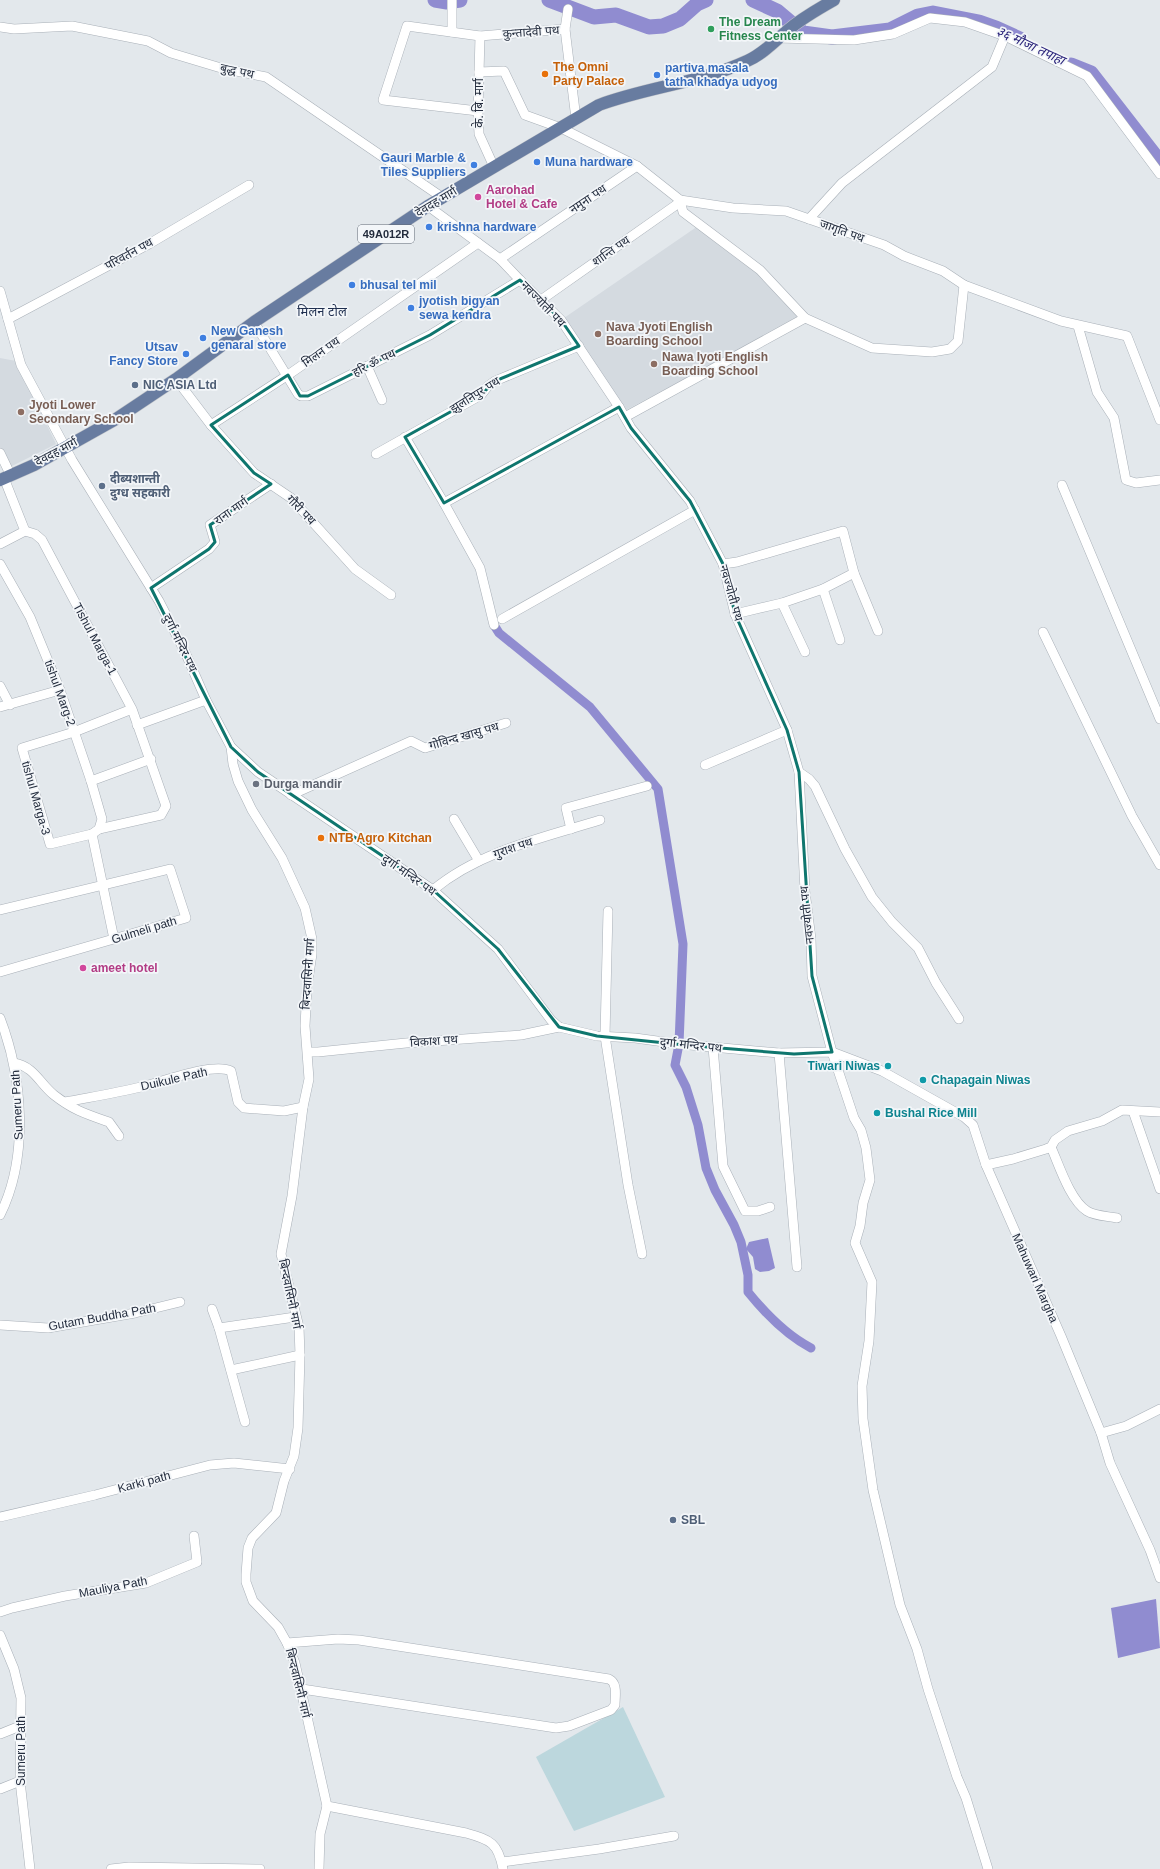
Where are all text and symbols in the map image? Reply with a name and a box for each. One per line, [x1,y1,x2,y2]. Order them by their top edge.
place label: The Dream Fitness Center [719,15,803,43]
street label: कुन्तादेवी पथ [502,22,560,42]
water label: ३६ मौजा तपाहा [994,23,1070,69]
marker: The Dream Fitness Center [706,24,716,34]
place label: The Omni Party Palace [553,60,625,88]
street label: बुद्ध पथ [219,61,256,82]
place label: partiva masala tatha khadya udyog [665,61,778,89]
marker: The Omni Party Palace [540,69,550,79]
marker: partiva masala tatha khadya udyog [652,70,662,80]
street label: के. बि. मार्ग [471,77,486,128]
place label: Gauri Marble & Tiles Suppliers [381,151,466,179]
place label: Muna hardware [545,155,633,169]
marker: Muna hardware [532,157,542,167]
marker: Gauri Marble & Tiles Suppliers [469,160,479,170]
street label: नमुना पथ [567,181,610,217]
street label: देवदह मार्ग [412,183,460,220]
place label: Aarohad Hotel & Cafe [486,183,558,211]
marker: Aarohad Hotel & Cafe [473,192,483,202]
street label: जागृति पथ [818,216,867,246]
place label: krishna hardware [437,220,537,234]
marker: krishna hardware [424,222,434,232]
road number: 49A012R [358,225,414,243]
street label: शान्ति पथ [589,232,633,269]
street label: परिवर्तन पथ [102,234,156,273]
place label: bhusal tel mil [360,278,437,292]
street label: नवज्योती पथ [518,278,569,330]
marker: bhusal tel mil [347,280,357,290]
place label: jyotish bigyan sewa kendra [418,294,500,322]
marker: jyotish bigyan sewa kendra [406,303,416,313]
district label: मिलन टोल [297,304,347,319]
place label: Nava Jyoti English Boarding School [606,320,713,348]
place label: New Ganesh genaral store [211,324,287,352]
marker: Nava Jyoti English Boarding School [593,329,603,339]
marker: New Ganesh genaral store [198,333,208,343]
street label: मिलन पथ [299,333,343,370]
place label: Utsav Fancy Store [109,340,178,368]
street label: हरि ॐ पथ [350,345,398,380]
marker: Utsav Fancy Store [181,349,191,359]
place label: Nawa Iyoti English Boarding School [662,350,768,378]
marker: Nawa Iyoti English Boarding School [649,359,659,369]
street label: झुलनिपुर पथ [447,373,503,417]
place label: NIC ASIA Ltd [143,378,217,392]
marker: NIC ASIA Ltd [130,380,140,390]
place label: Jyoti Lower Secondary School [29,398,134,426]
marker: Jyoti Lower Secondary School [16,407,26,417]
street label: देवदह मार्ग [32,434,81,469]
place label: दीब्यशान्ती दुग्ध सहकारी [110,471,170,501]
marker: दीब्यशान्ती दुग्ध सहकारी [97,481,107,491]
street label: गौरी पथ [284,492,319,528]
street label: राना मार्ग [211,494,251,528]
street label: नवज्योती पथ [716,563,747,623]
street label: Tishul Marga-1 [70,601,120,678]
street label: दुर्गा मन्दिर पथ [159,611,201,675]
street label: tishul Marg-2 [42,658,79,728]
street label: गोविन्द खासु पथ [427,718,501,754]
street label: tishul Marga-3 [19,760,53,837]
place label: Durga mandir [264,777,342,791]
marker: Durga mandir [251,779,261,789]
place label: NTB Agro Kitchan [329,831,432,845]
marker: NTB Agro Kitchan [316,833,326,843]
street label: गुराश पथ [491,835,535,862]
street label: दुर्गा मन्दिर पथ [379,850,440,900]
street label: नवज्योती पथ [796,885,817,945]
street label: Gulmeli path [110,913,178,947]
street label: बिन्दवासिनी मार्ग [298,937,318,1010]
place label: ameet hotel [91,961,158,975]
marker: ameet hotel [78,963,88,973]
street label: विकाश पथ [409,1031,459,1050]
street label: दुर्गा मन्दिर पथ [659,1034,723,1056]
place label: Tiwari Niwas [808,1059,880,1073]
marker: Tiwari Niwas [883,1061,893,1071]
street label: Duikule Path [139,1065,209,1093]
street label: Sumeru Path [8,1070,26,1140]
place label: Chapagain Niwas [931,1073,1031,1087]
marker: Chapagain Niwas [918,1075,928,1085]
place label: Bushal Rice Mill [885,1106,977,1120]
marker: Bushal Rice Mill [872,1108,882,1118]
street label: Mahuwari Margha [1009,1231,1061,1325]
street label: बिन्दवासिनी मार्ग [276,1258,305,1331]
street label: Gutam Buddha Path [47,1301,157,1333]
street label: Karki path [116,1468,172,1496]
place label: SBL [681,1513,705,1527]
marker: SBL [668,1515,678,1525]
street label: Mauliya Path [78,1574,148,1600]
street label: बिन्दवासिनी मार्ग [283,1647,315,1720]
street label: Sumeru Path [14,1716,28,1786]

